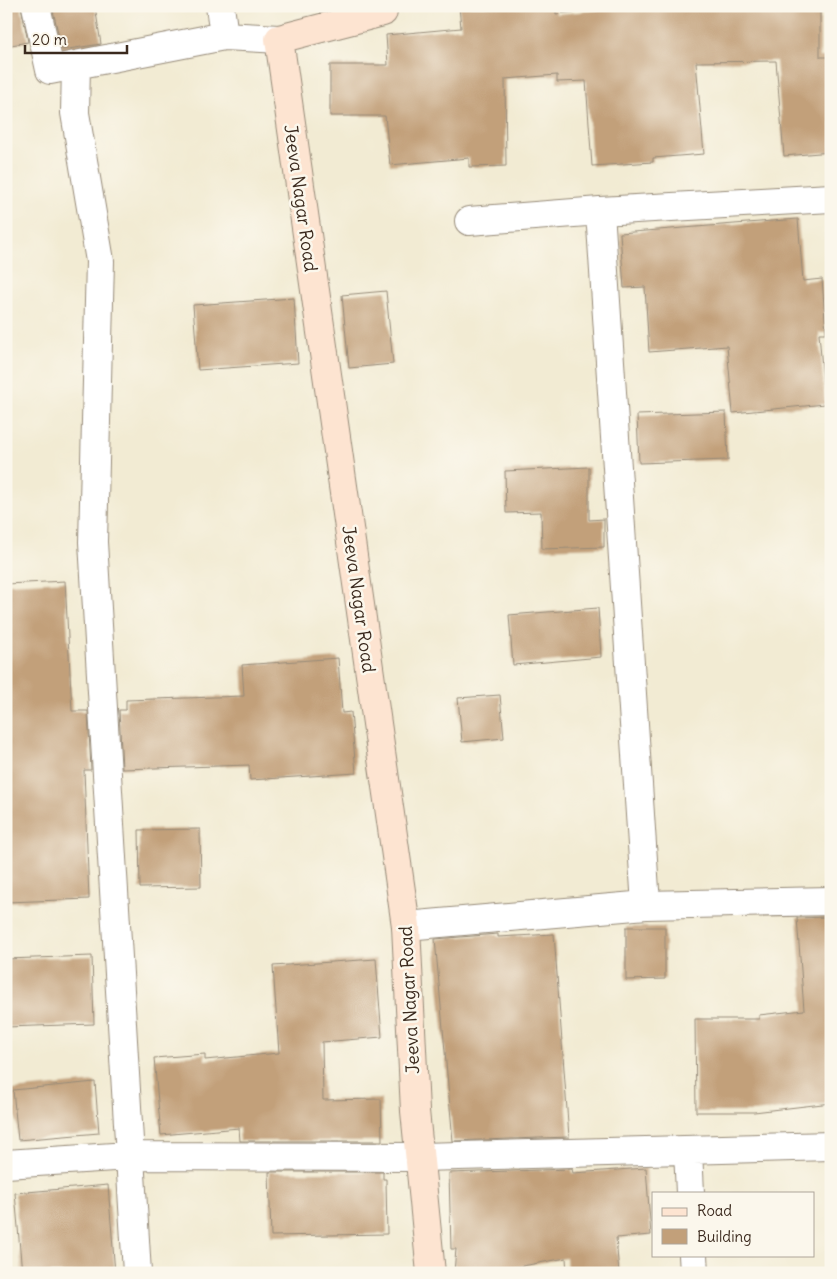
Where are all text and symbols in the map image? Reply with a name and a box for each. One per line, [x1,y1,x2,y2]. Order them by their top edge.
scale bar [25,22,128,54]
text: 20 m [32,30,67,49]
street label: Jeeva Nagar Road [279,123,323,273]
street label: Jeeva Nagar Road [337,524,381,674]
street label: Jeeva Nagar Road [394,925,424,1075]
legend [652,1192,814,1256]
text: Road [697,1201,732,1220]
text: Building [697,1227,752,1246]

